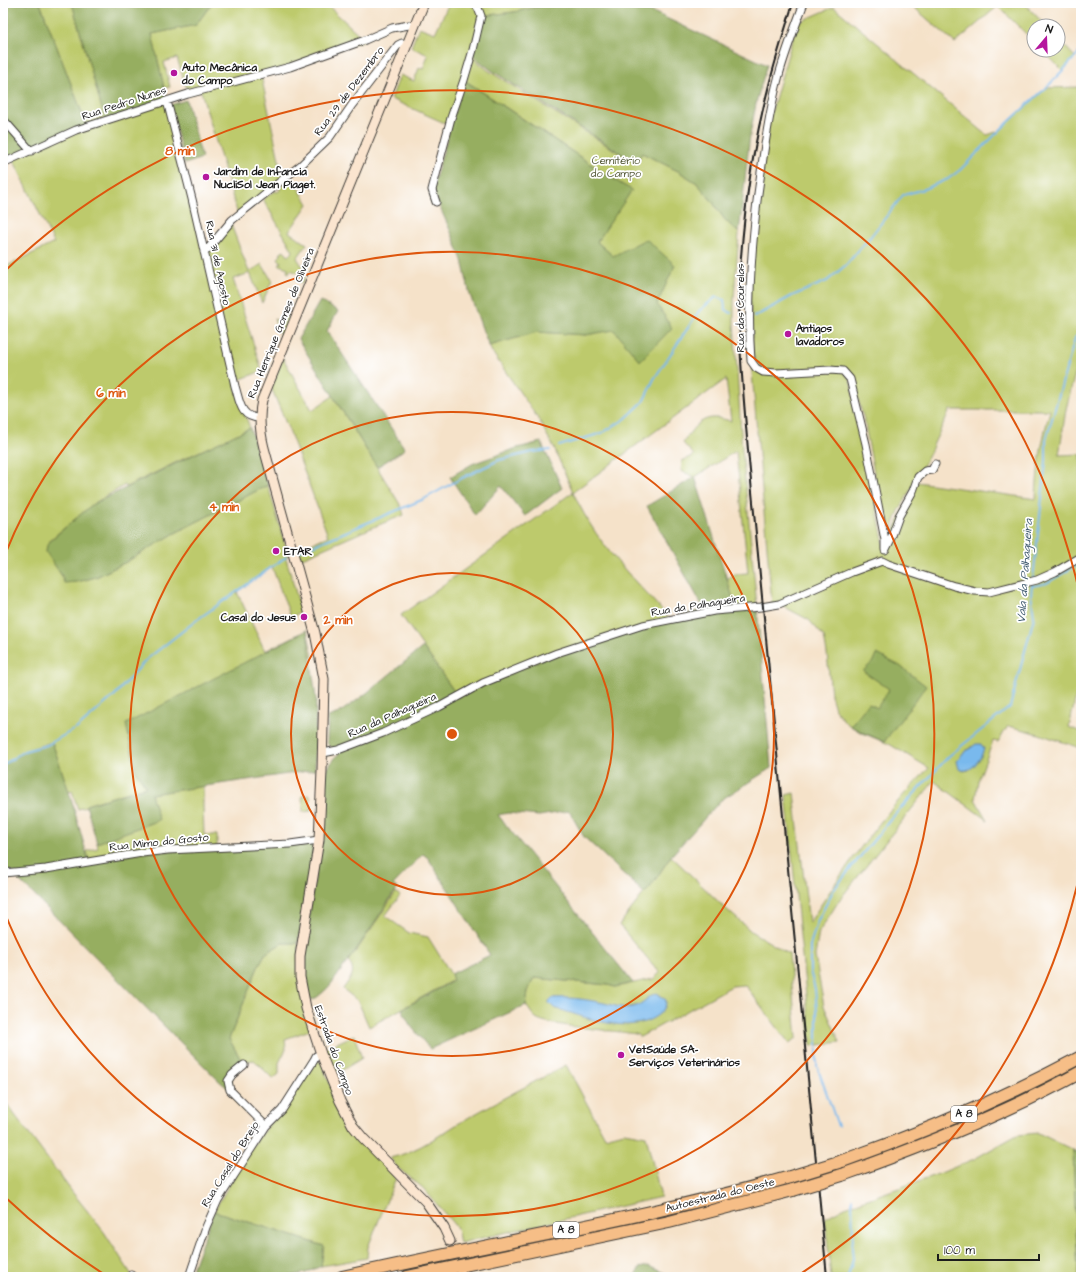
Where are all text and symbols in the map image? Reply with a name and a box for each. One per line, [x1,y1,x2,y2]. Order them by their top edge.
north arrow [1026,18,1066,58]
text: N [1043,21,1055,37]
street label: Rua 29 de Dezembro [311,43,388,139]
place label: Auto Mecânica do Campo [181,60,257,89]
marker: Auto Mecânica do Campo [169,68,179,78]
street label: Rua Pedro Nunes [80,82,169,124]
text: 8 min [165,143,195,160]
park label: Cemitério do Campo [591,153,642,181]
place label: Jardim de Infancia NucliSol Jean Piaget. [213,164,316,194]
marker: Jardim de Infancia NucliSol Jean Piaget. [201,172,211,182]
street label: Rua 31 de Agosto [201,219,234,308]
street label: Rua Henrique Gomes de Oliveira [244,245,318,400]
street label: Rua das Courelas [733,263,748,353]
place label: Antigos lavadoros [795,321,845,349]
marker: Antigos lavadoros [783,329,793,339]
text: 6 min [96,385,126,402]
text: 4 min [209,499,239,516]
water label: Vala da Palhagueira [1013,517,1038,624]
place label: ETAR [284,544,312,559]
marker: ETAR [271,546,281,556]
street label: Rua da Palhagueira [650,590,747,621]
place label: Casal do Jesus [221,610,296,625]
marker: Casal do Jesus [299,612,309,622]
text: 2 min [323,612,352,629]
street label: Rua da Palhagueira [346,689,439,742]
centre of rings [445,727,459,741]
street label: Rua Mimo do Gosto [109,829,210,855]
street label: Estrada do Campo [311,1003,357,1098]
place label: VetSaúde SA- Serviços Veterinários [628,1042,741,1070]
marker: VetSaúde SA- Serviços Veterinários [616,1050,626,1060]
road number: A 8 [951,1106,977,1122]
street label: Rua Casal do Brejo [198,1118,263,1210]
street label: Autoestrada do Oeste [664,1174,776,1216]
road number: A 8 [553,1222,579,1238]
scale bar [938,1236,1039,1262]
text: 100 m [944,1242,975,1259]

